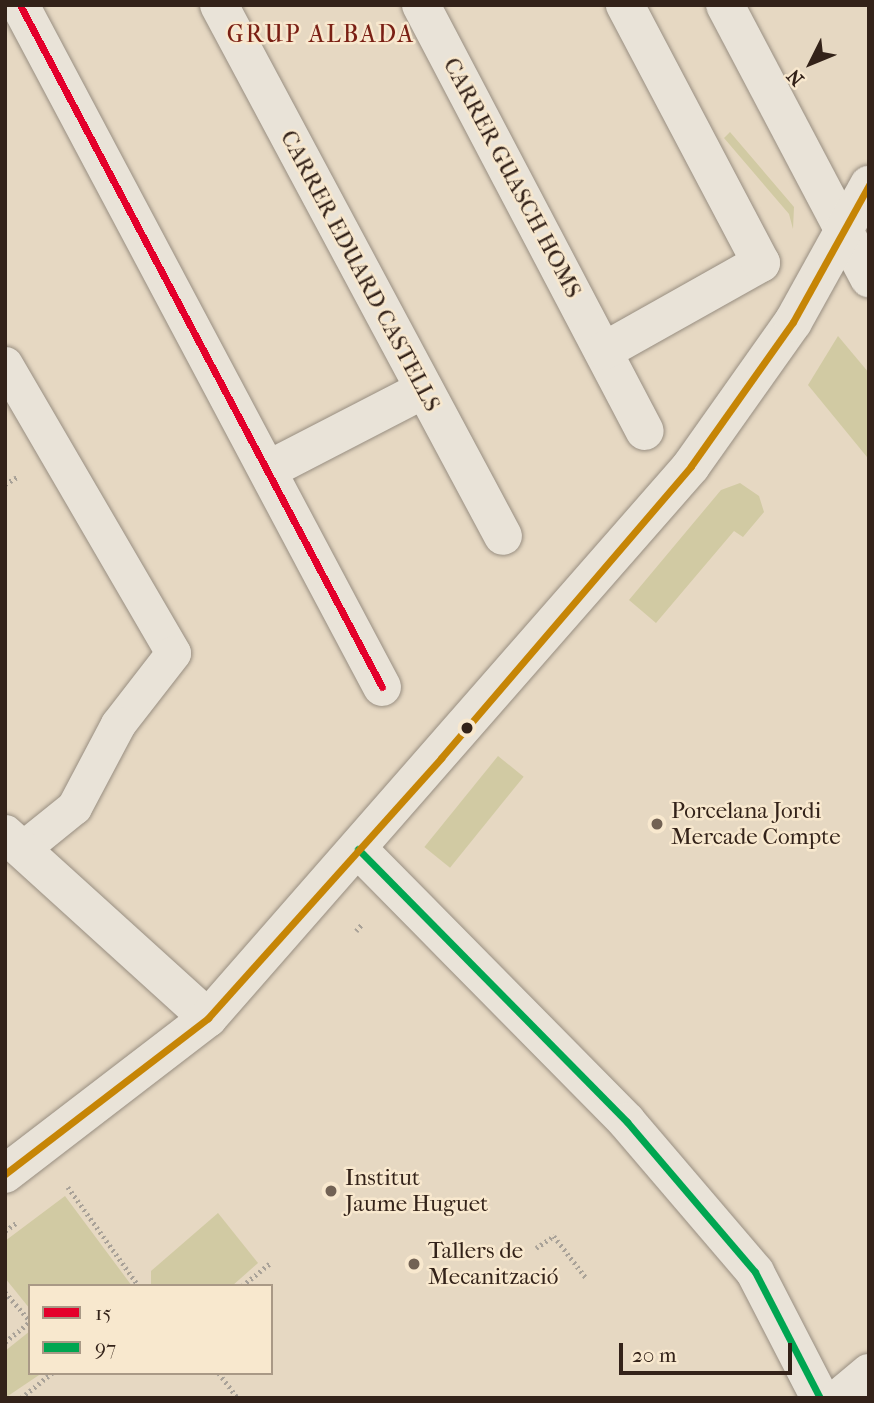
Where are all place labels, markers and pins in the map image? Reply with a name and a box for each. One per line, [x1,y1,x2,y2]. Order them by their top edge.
unlabelled marker [460,721,474,735]
place label: Porcelana Jordi Mercade Compte [671,797,841,851]
marker: Porcelana Jordi Mercade Compte [649,816,665,832]
place label: Institut Jaume Huguet [345,1164,488,1218]
marker: Institut Jaume Huguet [323,1183,339,1199]
place label: Tallers de Mecanització [428,1237,558,1291]
marker: Tallers de Mecanització [406,1256,422,1272]

